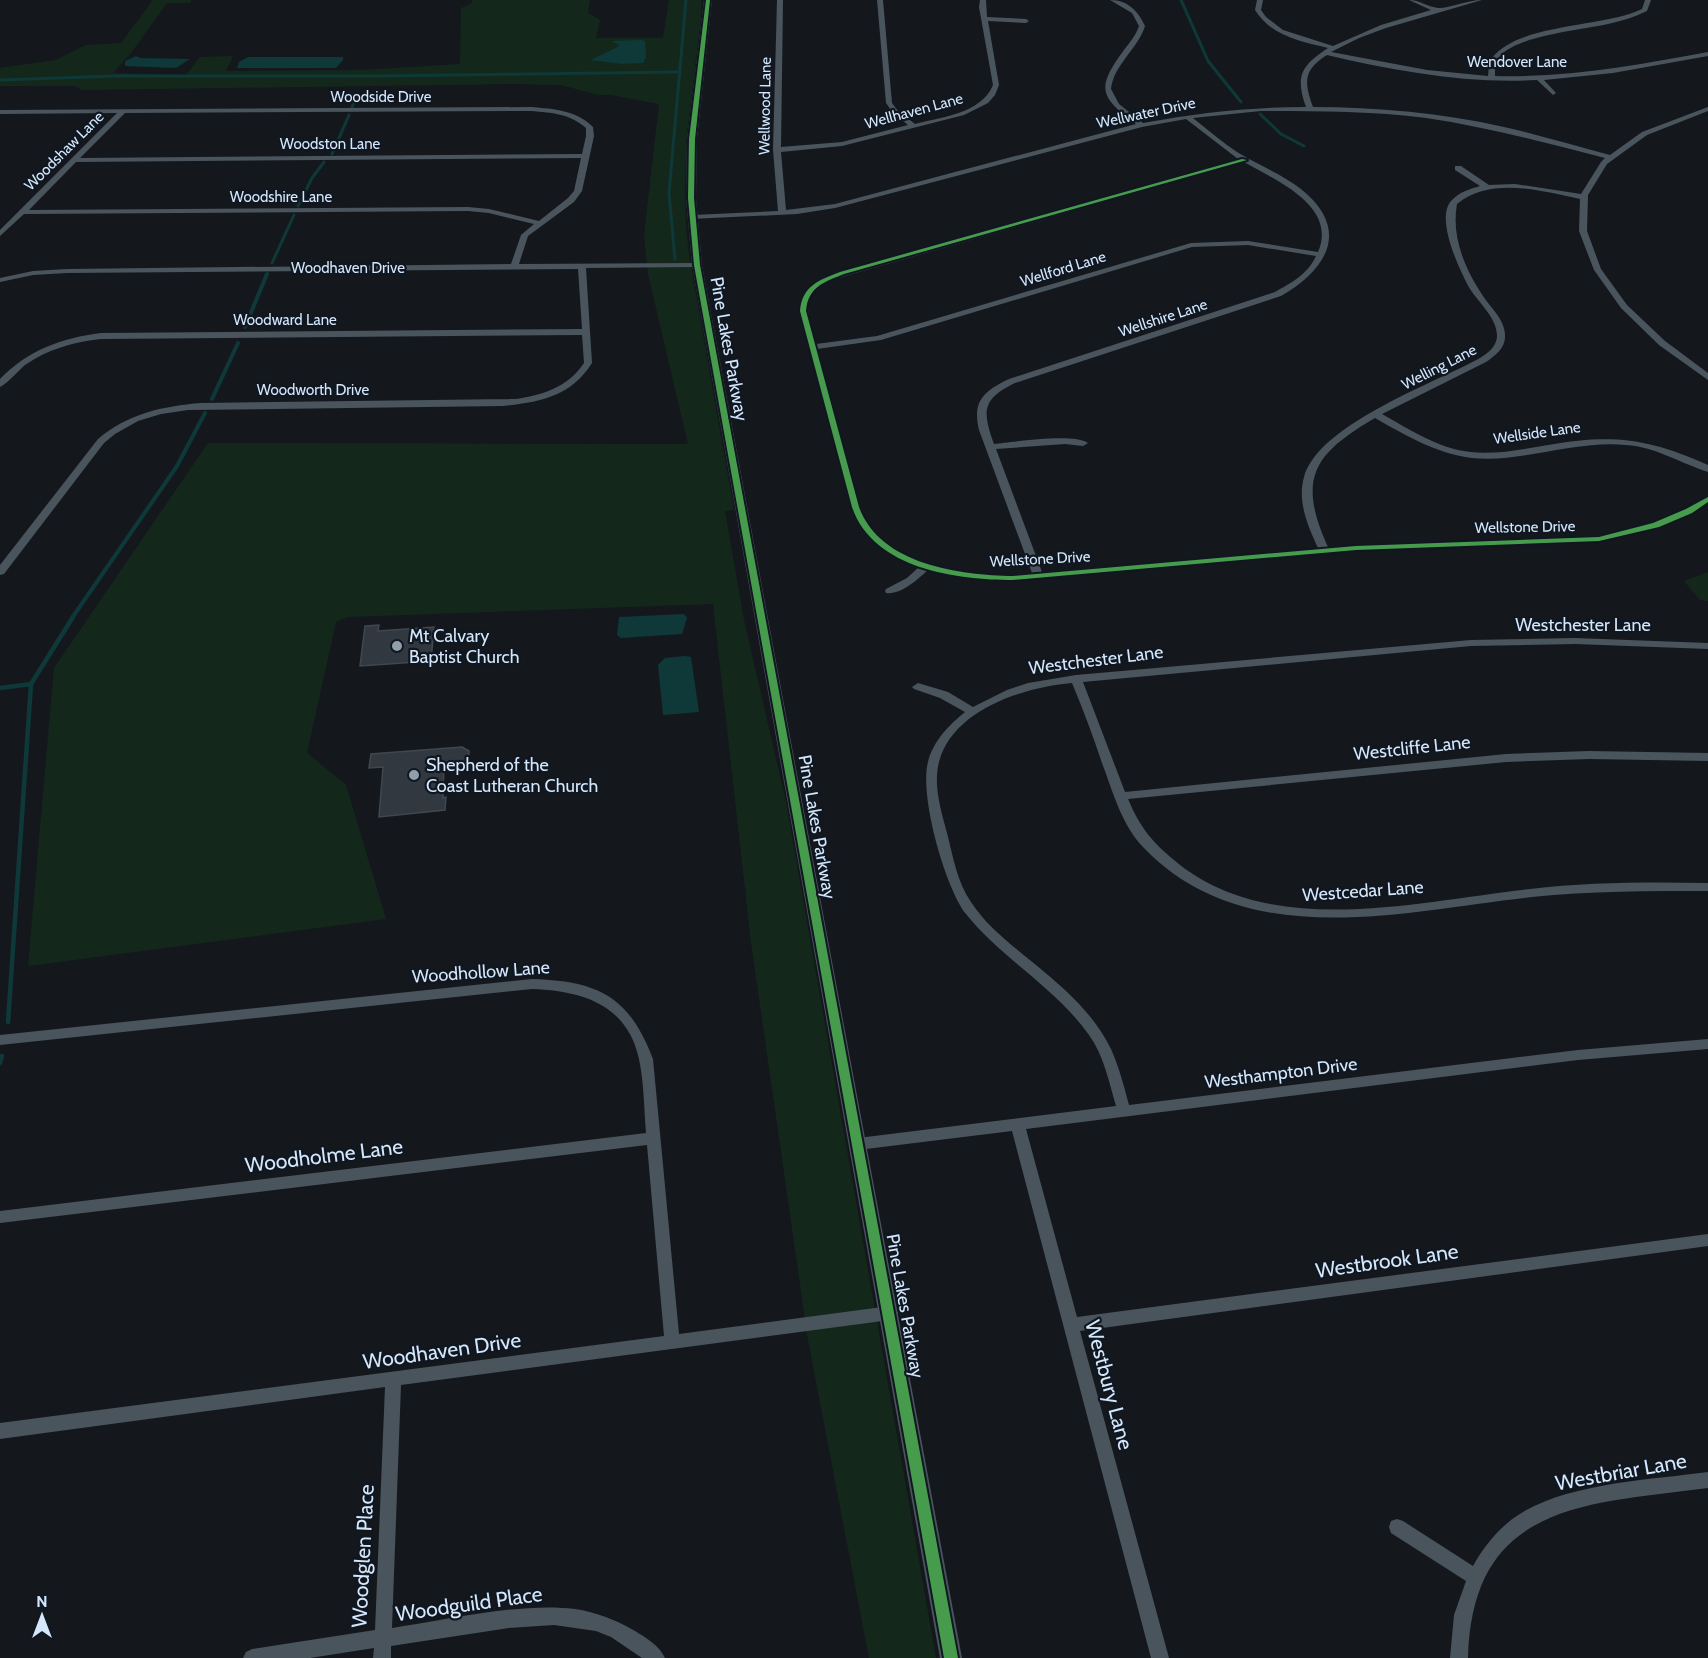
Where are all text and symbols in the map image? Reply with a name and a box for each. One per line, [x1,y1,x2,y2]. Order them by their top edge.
street label: Wendover Lane [1467,53,1567,71]
street label: Wellwood Lane [755,57,775,155]
street label: Woodside Drive [331,88,432,106]
street label: Wellhaven Lane [863,89,965,133]
street label: Wellwater Drive [1095,94,1197,132]
street label: Woodshaw Lane [21,107,108,194]
street label: Woodston Lane [280,135,381,153]
street label: Woodshire Lane [230,188,332,206]
street label: Wellford Lane [1018,247,1108,291]
street label: Woodhaven Drive [291,259,405,277]
street label: Pine Lakes Parkway [705,275,753,423]
street label: Wellshire Lane [1116,295,1210,341]
street label: Woodward Lane [233,311,337,329]
street label: Welling Lane [1399,340,1480,394]
street label: Woodworth Drive [257,381,370,399]
street label: Wellside Lane [1492,418,1582,448]
street label: Wellstone Drive [1474,517,1576,537]
street label: Wellstone Drive [989,547,1091,571]
street label: Westchester Lane [1515,614,1651,636]
place label: Mt Calvary Baptist Church [409,625,519,668]
marker: Mt Calvary Baptist Church [390,639,404,653]
street label: Westchester Lane [1027,641,1165,679]
street label: Westcliffe Lane [1353,731,1471,765]
street label: Pine Lakes Parkway [793,753,841,901]
place label: Shepherd of the Coast Lutheran Church [426,754,598,797]
marker: Shepherd of the Coast Lutheran Church [407,768,421,782]
street label: Westcedar Lane [1302,876,1424,906]
street label: Woodhollow Lane [411,956,551,988]
street label: Westhampton Drive [1203,1053,1359,1093]
street label: Woodholme Lane [244,1133,404,1178]
street label: Pine Lakes Parkway [881,1232,929,1380]
street label: Westbrook Lane [1314,1238,1460,1283]
street label: Westbury Lane [1080,1317,1139,1453]
street label: Woodhaven Drive [361,1327,523,1374]
street label: Westbriar Lane [1553,1448,1689,1495]
street label: Woodglen Place [346,1483,379,1628]
street label: Woodguild Place [394,1581,544,1626]
north arrow [12,1586,72,1646]
text: N [36,1592,48,1611]

